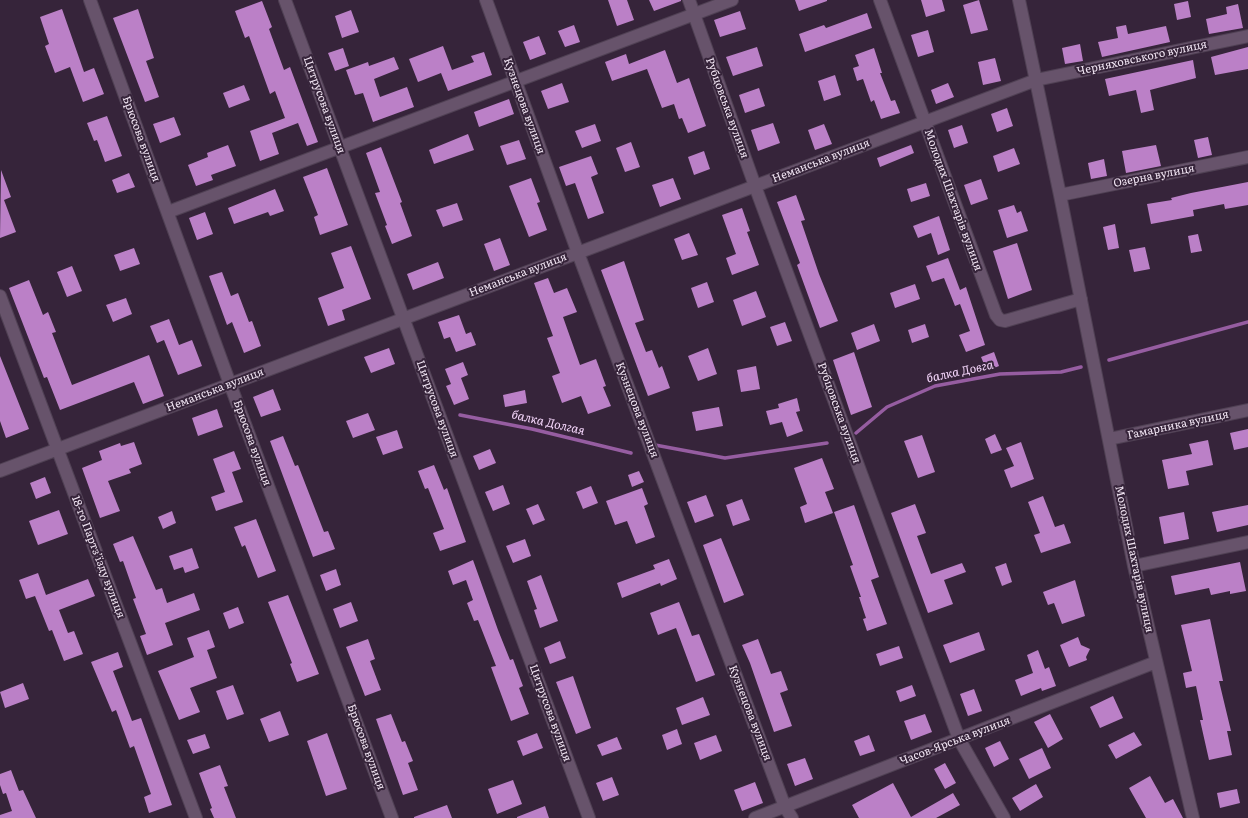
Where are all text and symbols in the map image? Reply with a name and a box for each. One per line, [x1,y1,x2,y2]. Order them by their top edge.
street label: Черняховського вулиця [1076,38,1208,78]
street label: Цитрусова вулиця [300,55,348,155]
street label: Кузнецова вулиця [500,56,548,156]
street label: Рубцовська вулиця [703,56,751,160]
street label: Брюсова вулиця [119,94,163,184]
street label: Молодих Шахтарів вулиця [921,127,985,273]
street label: Неманська вулиця [770,136,872,186]
street label: Озерна вулиця [1112,162,1196,190]
street label: Неманська вулиця [467,250,569,300]
water label: балка Довга [925,358,995,386]
street label: Цитрусова вулиця [413,359,461,459]
street label: Кузнецова вулиця [613,360,661,460]
street label: Рубцовська вулиця [815,361,863,465]
street label: Неманська вулиця [164,365,266,415]
street label: Брюсова вулиця [230,398,274,488]
water label: балка Долгая [510,408,586,438]
street label: Гамарника вулиця [1126,408,1230,442]
street label: Молодих Шахтарів вулиця [1112,484,1156,634]
street label: 18-го Партз’їзду вулиця [69,494,127,620]
street label: Цитрусова вулиця [526,663,574,763]
street label: Кузнецова вулиця [726,663,774,763]
street label: Брюсова вулиця [344,702,388,792]
street label: Часов-Ярська вулиця [898,714,1012,768]

